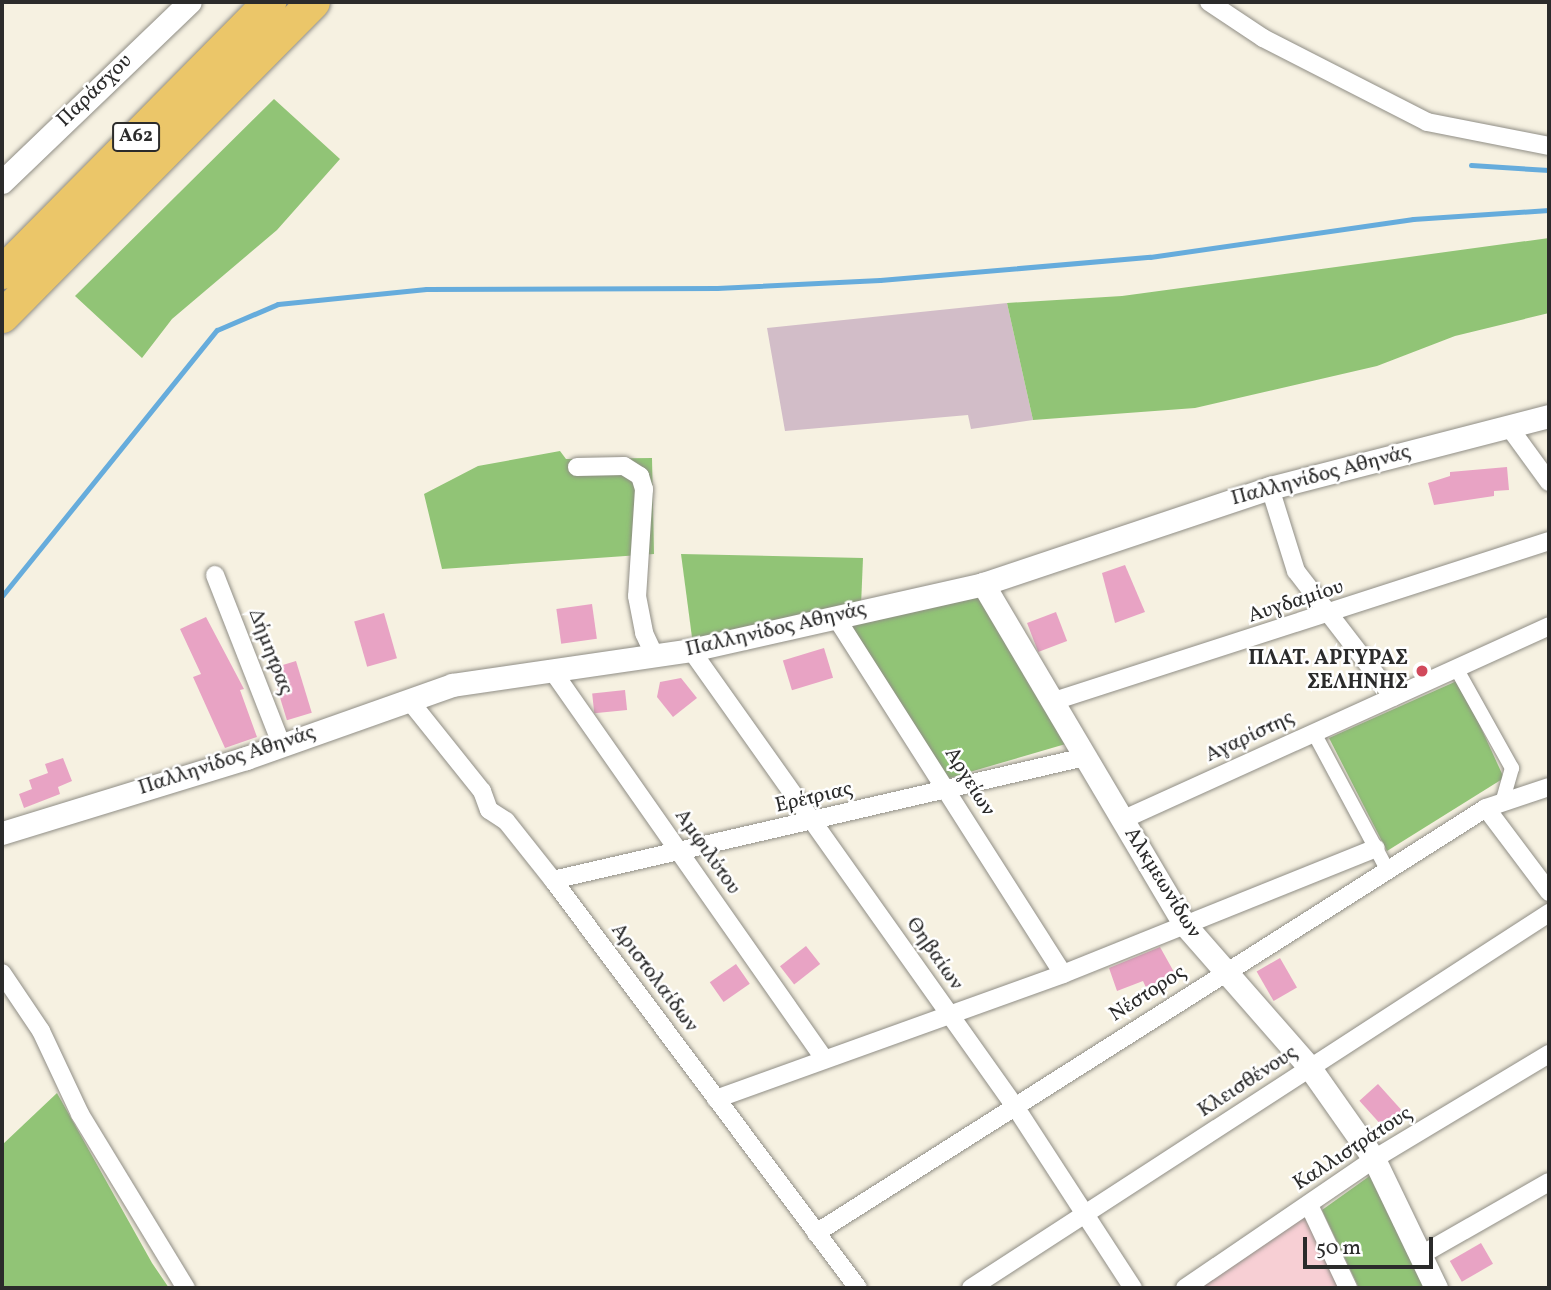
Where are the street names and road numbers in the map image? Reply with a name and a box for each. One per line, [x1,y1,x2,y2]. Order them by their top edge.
street label: Παράσχου [52,49,138,133]
road number: Α62 [111,122,160,153]
street label: Παλληνίδος Αθηνάς [1229,440,1413,512]
street label: Αυγδαμίου [1245,575,1347,629]
street label: Παλληνίδος Αθηνάς [683,597,869,663]
street label: Δήμητρας [242,605,298,699]
street label: Αγαρίστης [1201,705,1299,769]
street label: Παλληνίδος Αθηνάς [135,720,319,802]
street label: Αργείων [938,743,1000,821]
street label: Ερέτριας [773,777,855,819]
street label: Αμφιλύτου [668,804,746,900]
street label: Αλκμεωνίδων [1118,823,1206,943]
street label: Θηβαίων [900,913,968,995]
street label: Αριστολαίδων [605,919,703,1037]
street label: Νέστορος [1105,960,1191,1028]
street label: Κλεισθένους [1193,1040,1303,1124]
street label: Καλλιστράτους [1289,1101,1417,1197]

